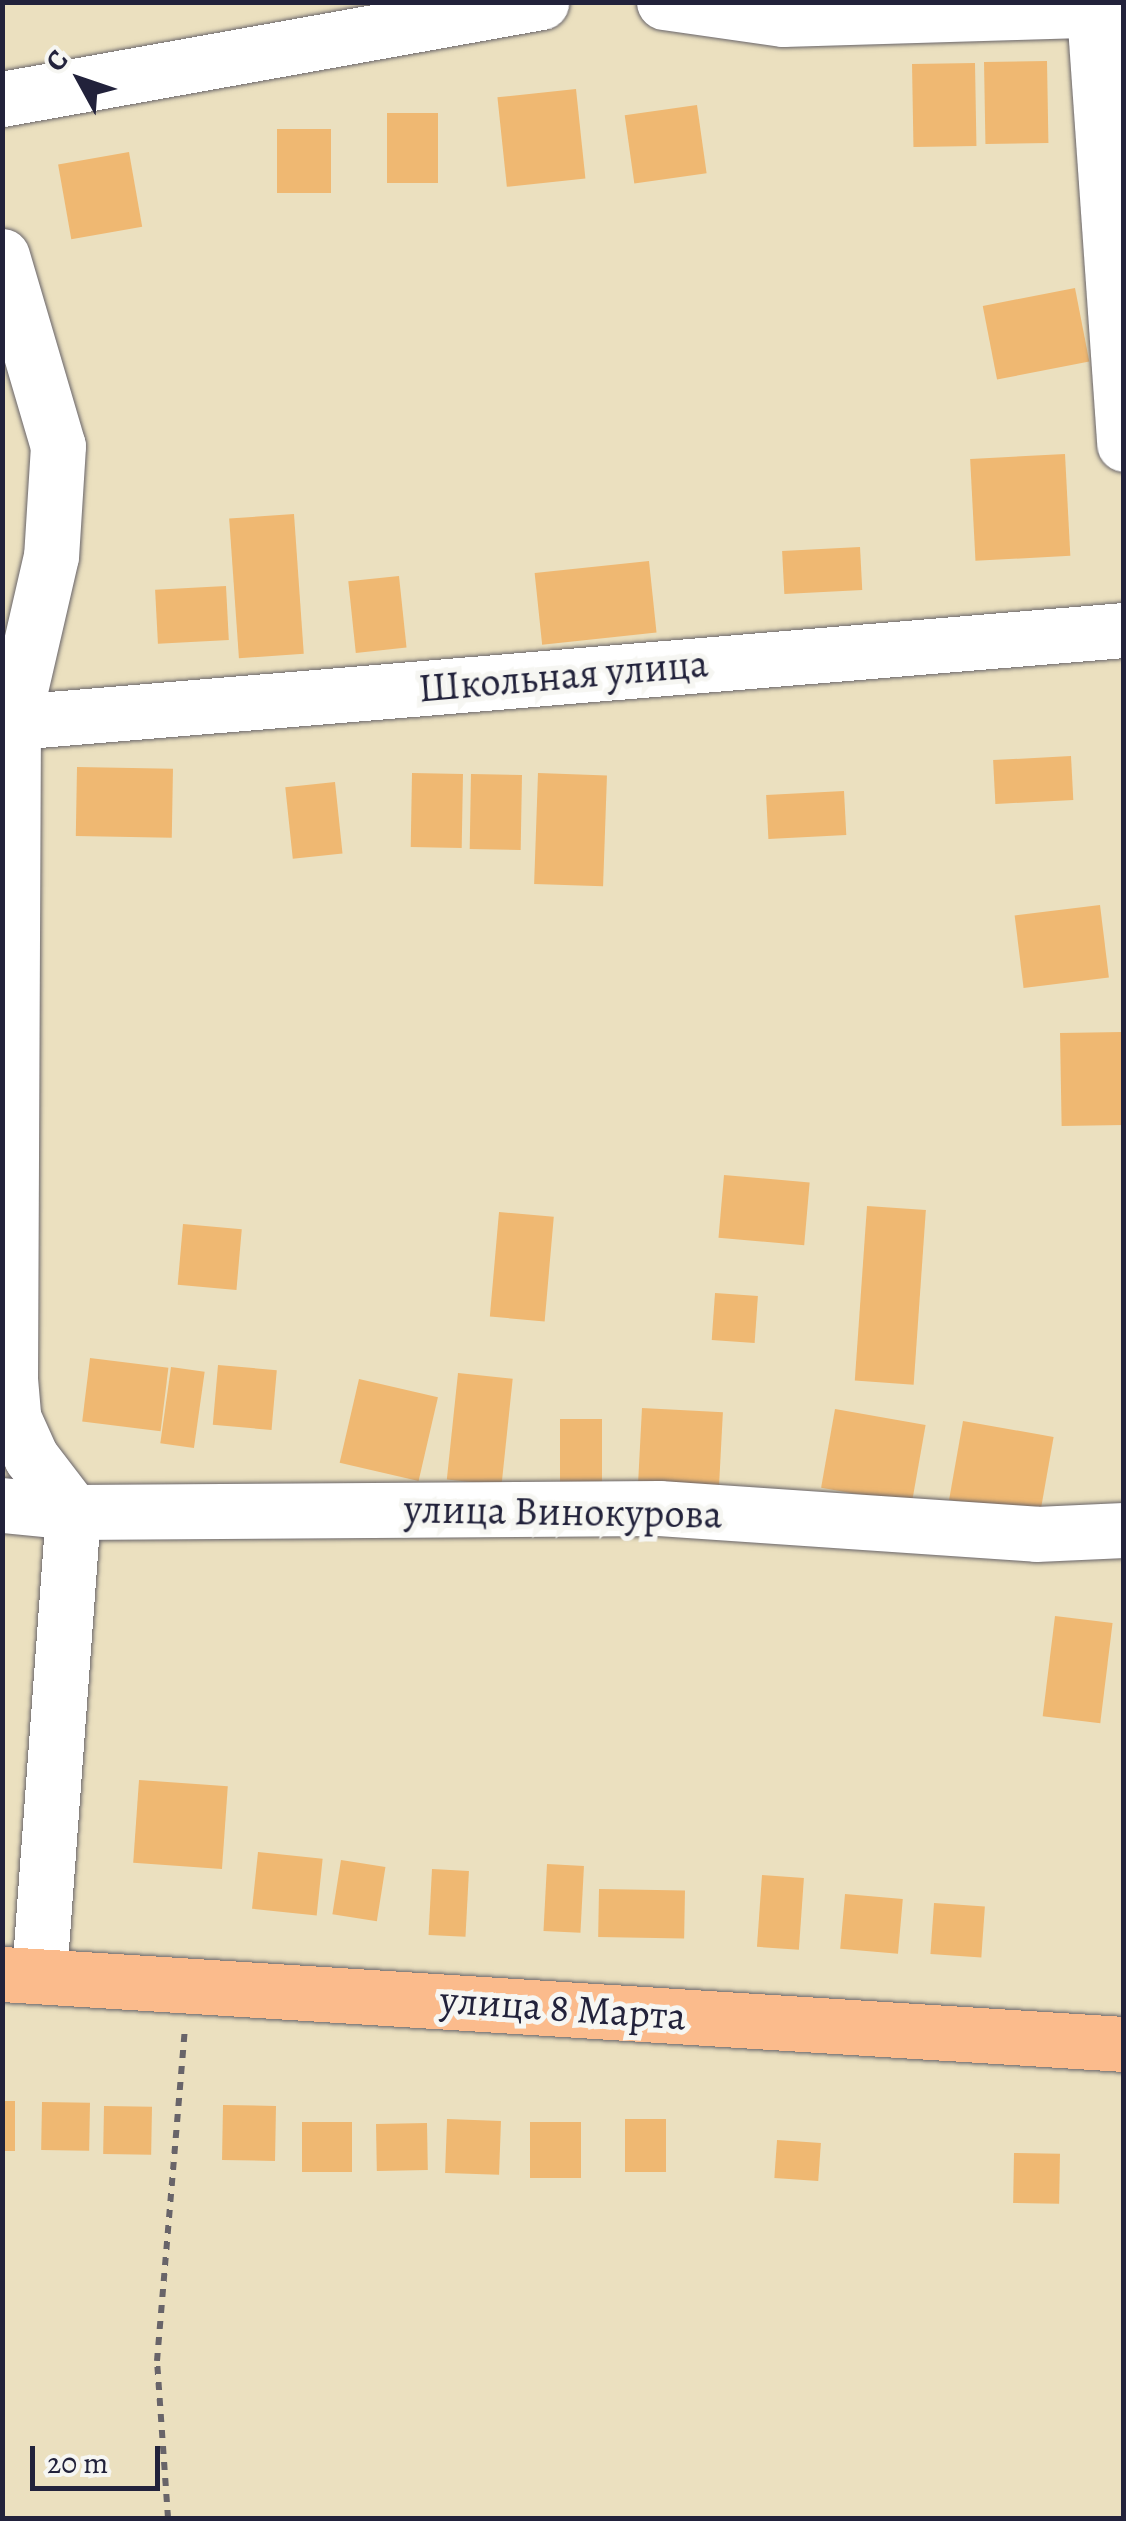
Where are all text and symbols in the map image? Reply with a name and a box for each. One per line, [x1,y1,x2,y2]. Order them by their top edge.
north arrow [30,30,130,130]
text: С [37,42,77,80]
street label: Школьная улица [416,639,710,713]
street label: улица Винокурова [404,1485,722,1539]
street label: улица 8 Марта [438,1975,688,2041]
scale bar [35,2426,165,2488]
text: 20 m [47,2443,108,2483]

